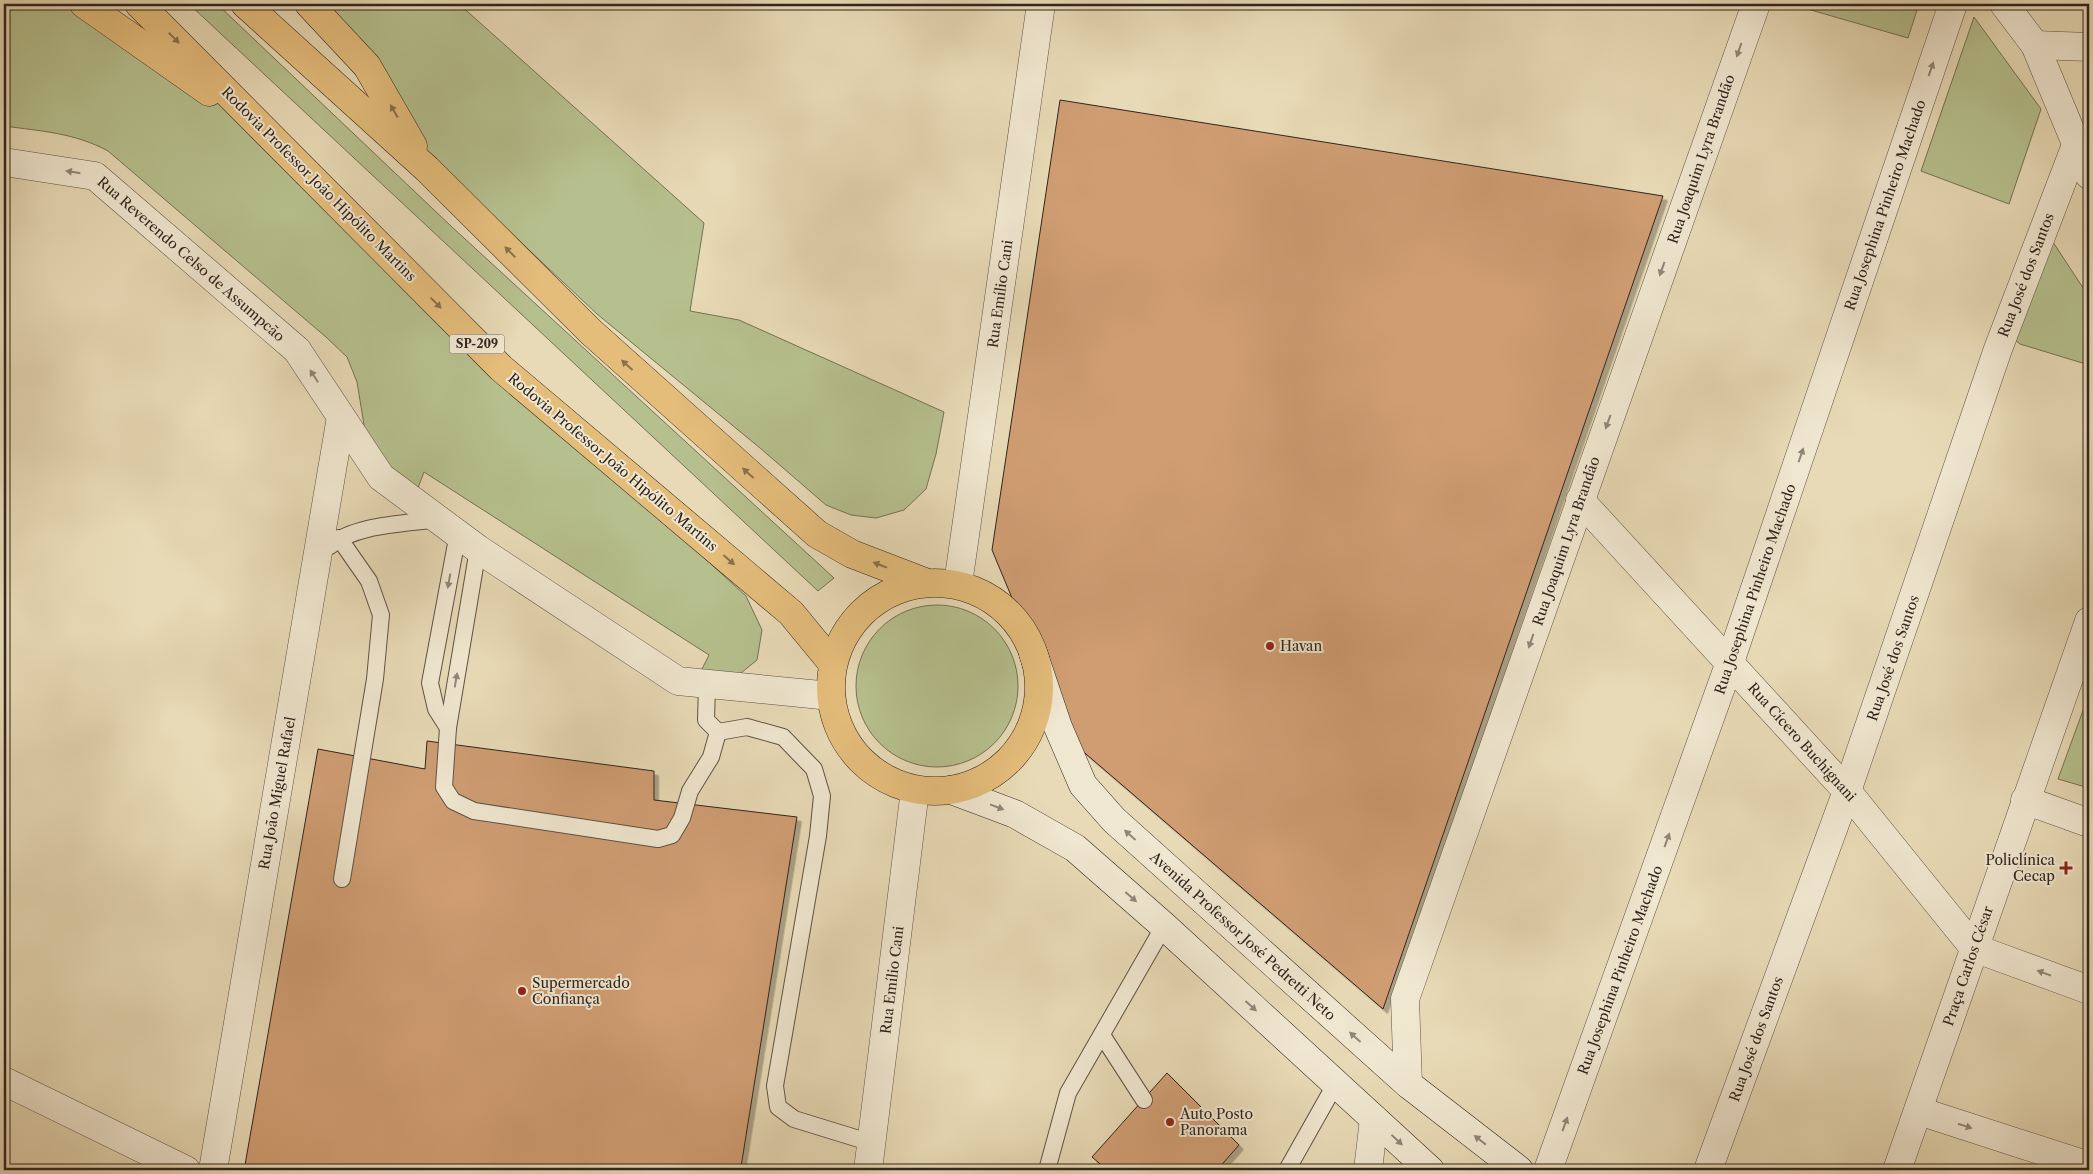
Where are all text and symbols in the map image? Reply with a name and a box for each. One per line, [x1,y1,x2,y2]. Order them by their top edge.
one-way arrow [168,32,180,44]
one-way arrow [1735,42,1743,57]
one-way arrow [1928,61,1936,76]
street label: Rua Joaquim Lyra Brandão [1664,72,1738,246]
street label: Rodovia Professor João Hipólito Martins [218,83,420,285]
street label: Rua Josephina Pinheiro Machado [1840,97,1930,313]
one-way arrow [389,105,398,118]
one-way arrow [65,168,81,176]
street label: Rua Reverendo Celso de Assumpcão [94,173,288,345]
street label: Rua José dos Santos [1994,210,2058,340]
street label: Rua Emílio Cani [984,239,1016,349]
one-way arrow [504,246,516,258]
one-way arrow [1658,262,1666,277]
one-way arrow [430,296,442,308]
road number: SP-209 [450,334,504,354]
one-way arrow [620,359,633,370]
one-way arrow [309,369,319,383]
street label: Rodovia Professor João Hipólito Martins [505,369,721,555]
one-way arrow [1604,415,1612,430]
one-way arrow [1797,447,1805,462]
street label: Rua Joaquim Lyra Brandão [1529,454,1603,628]
one-way arrow [742,468,754,479]
street label: Rua Josephina Pinheiro Machado [1710,481,1800,697]
one-way arrow [723,554,735,565]
one-way arrow [872,561,887,569]
one-way arrow [445,574,453,589]
street label: Rua José dos Santos [1863,593,1923,723]
one-way arrow [1527,634,1534,649]
place label: Havan [1280,637,1322,655]
marker: Havan [1264,640,1276,652]
one-way arrow [453,672,461,688]
street label: Rua Cícero Buchignani [1744,679,1860,805]
street label: Rua João Miguel Rafael [255,715,299,871]
one-way arrow [990,803,1005,811]
one-way arrow [1124,829,1136,841]
one-way arrow [1664,832,1671,847]
street label: Avenida Professor José Pedretti Neto [1146,847,1340,1024]
place label: Policlínica Cecap [1986,851,2056,885]
marker: Policlínica Cecap [2059,861,2073,875]
street label: Rua Josephina Pinheiro Machado [1574,863,1666,1077]
one-way arrow [1124,891,1136,903]
street label: Praça Carlos César [1939,904,1997,1028]
street label: Rua Emílio Cani [876,925,908,1035]
one-way arrow [2036,969,2051,976]
place label: Supermercado Confiança [532,974,630,1008]
street label: Rua José dos Santos [1725,974,1787,1104]
marker: Supermercado Confiança [516,985,528,997]
one-way arrow [1245,1000,1257,1012]
one-way arrow [1349,1031,1362,1042]
place label: Auto Posto Panorama [1179,1105,1253,1139]
marker: Auto Posto Panorama [1164,1116,1176,1128]
one-way arrow [1562,1117,1569,1132]
one-way arrow [1958,1122,1973,1130]
one-way arrow [1390,1134,1402,1146]
one-way arrow [1474,1135,1487,1146]

